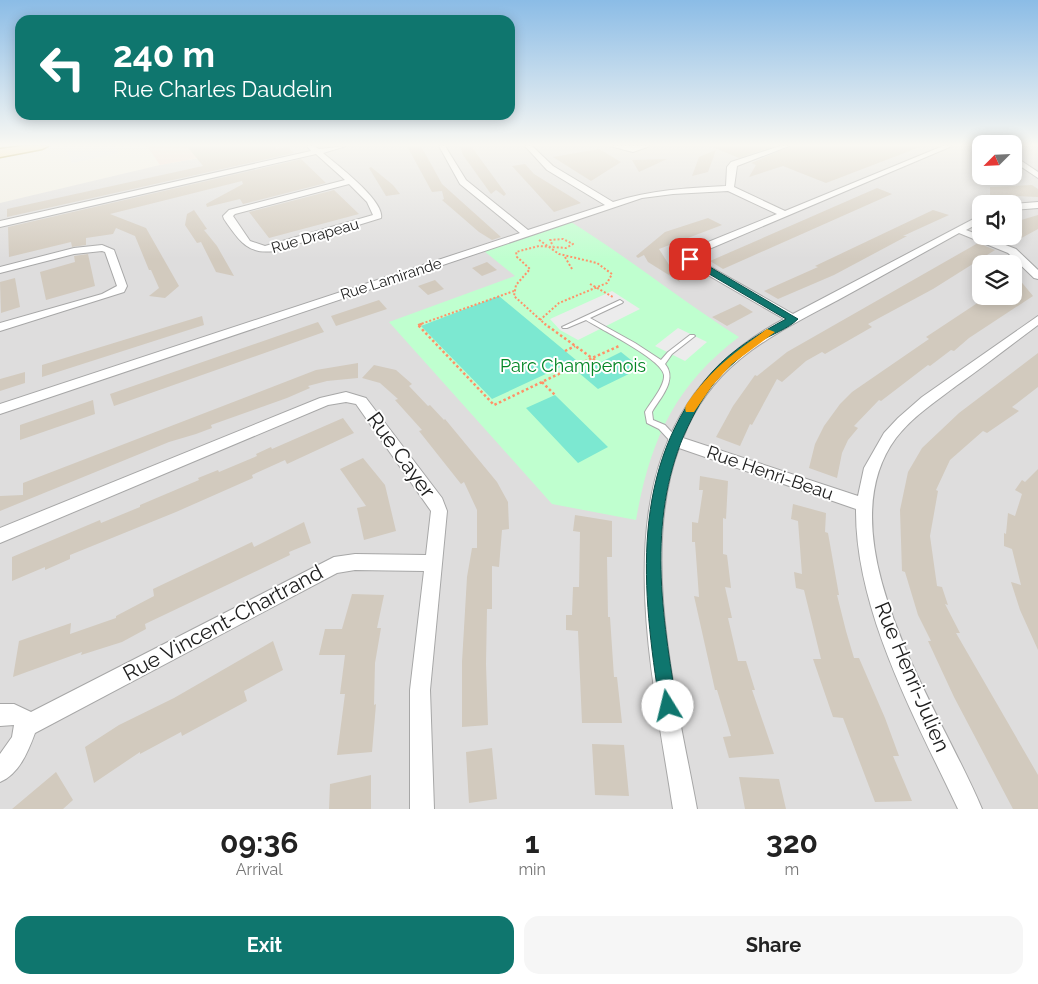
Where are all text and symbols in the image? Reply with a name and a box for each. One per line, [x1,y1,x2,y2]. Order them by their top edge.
text: 240 m [113,34,215,75]
icon: left [30,35,95,100]
text: Rue Charles Daudelin [113,76,332,102]
north arrow [972,135,1022,185]
map controls [972,135,1022,305]
button: sound [972,195,1022,245]
street label: Rue Drapeau [269,215,361,257]
pin [669,238,711,280]
icon: arrive [676,245,704,273]
street label: Rue Lamirande [338,254,444,304]
button: layers [972,255,1022,305]
park label: Parc Champenois [500,355,646,376]
street label: Rue Cayer [362,407,441,503]
street label: Rue Henri-Beau [704,441,836,504]
street label: Rue Vincent-Chartrand [119,559,327,686]
street label: Rue Henri-Julien [870,598,955,756]
position arrow [641,679,693,731]
text: 09:36 [220,825,298,860]
text: 1 [525,825,540,860]
text: 320 [766,825,818,860]
text: Arrival [236,860,283,879]
text: min [518,860,546,879]
text: m [785,860,799,879]
button: Exit [15,916,514,974]
button: Share [524,916,1023,974]

